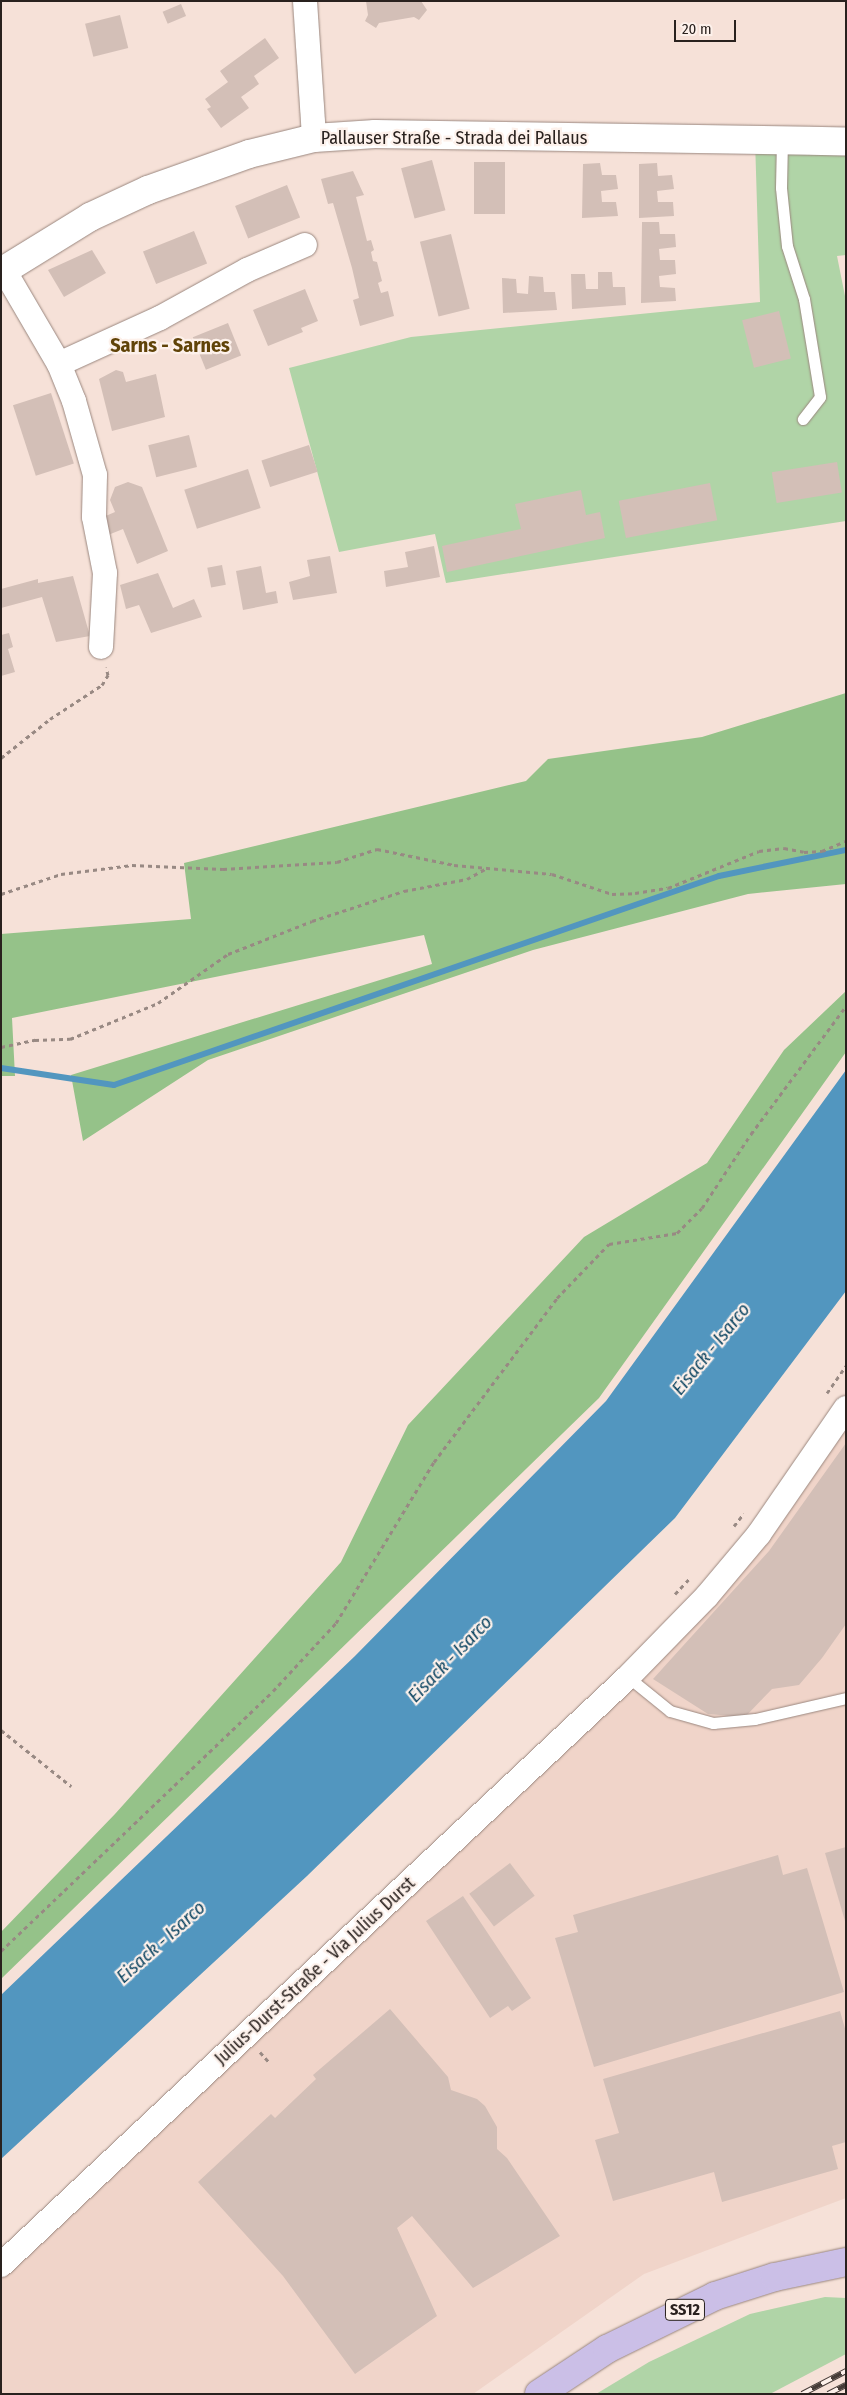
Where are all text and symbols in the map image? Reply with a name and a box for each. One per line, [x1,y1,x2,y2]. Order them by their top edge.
scale bar [677,10,740,42]
text: 20 m [682,20,712,38]
street label: Pallauser Straße - Strada dei Pallaus [321,127,587,149]
district label: Sarns - Sarnes [110,333,230,357]
water label: Eisack - Isarco [667,1298,755,1400]
water label: Eisack - Isarco [403,1611,497,1707]
street label: Julius-Durst-Straße - Via Julius Durst [210,1872,420,2070]
water label: Eisack - Isarco [112,1896,210,1988]
road number: SS12 [664,2296,706,2324]

